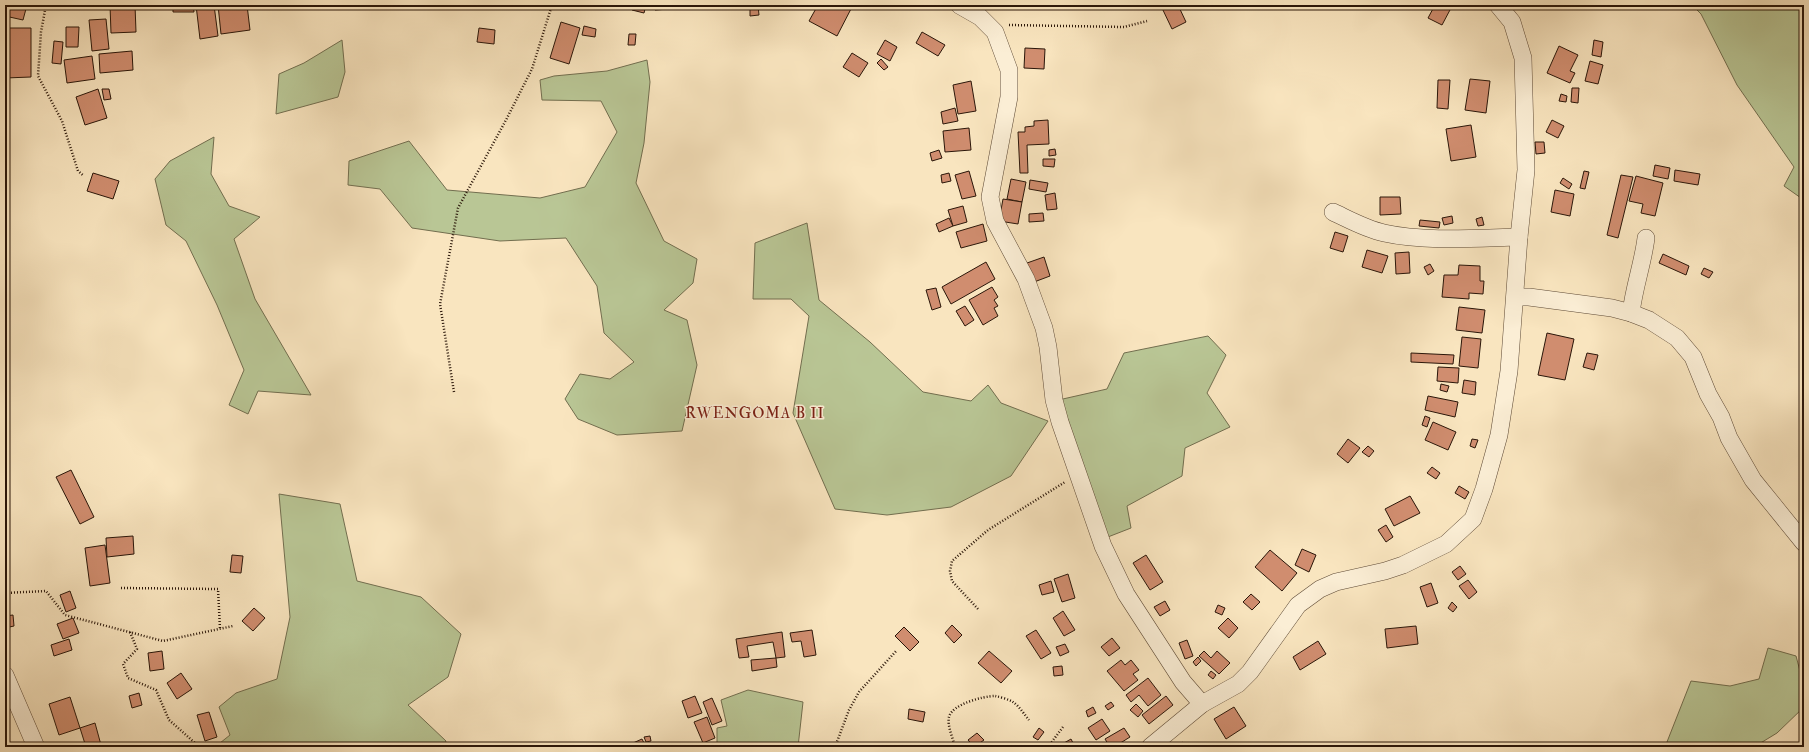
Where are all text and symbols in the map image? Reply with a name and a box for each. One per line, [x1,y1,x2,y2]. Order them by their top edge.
district label: RWENGOMA B II [685,404,825,423]

